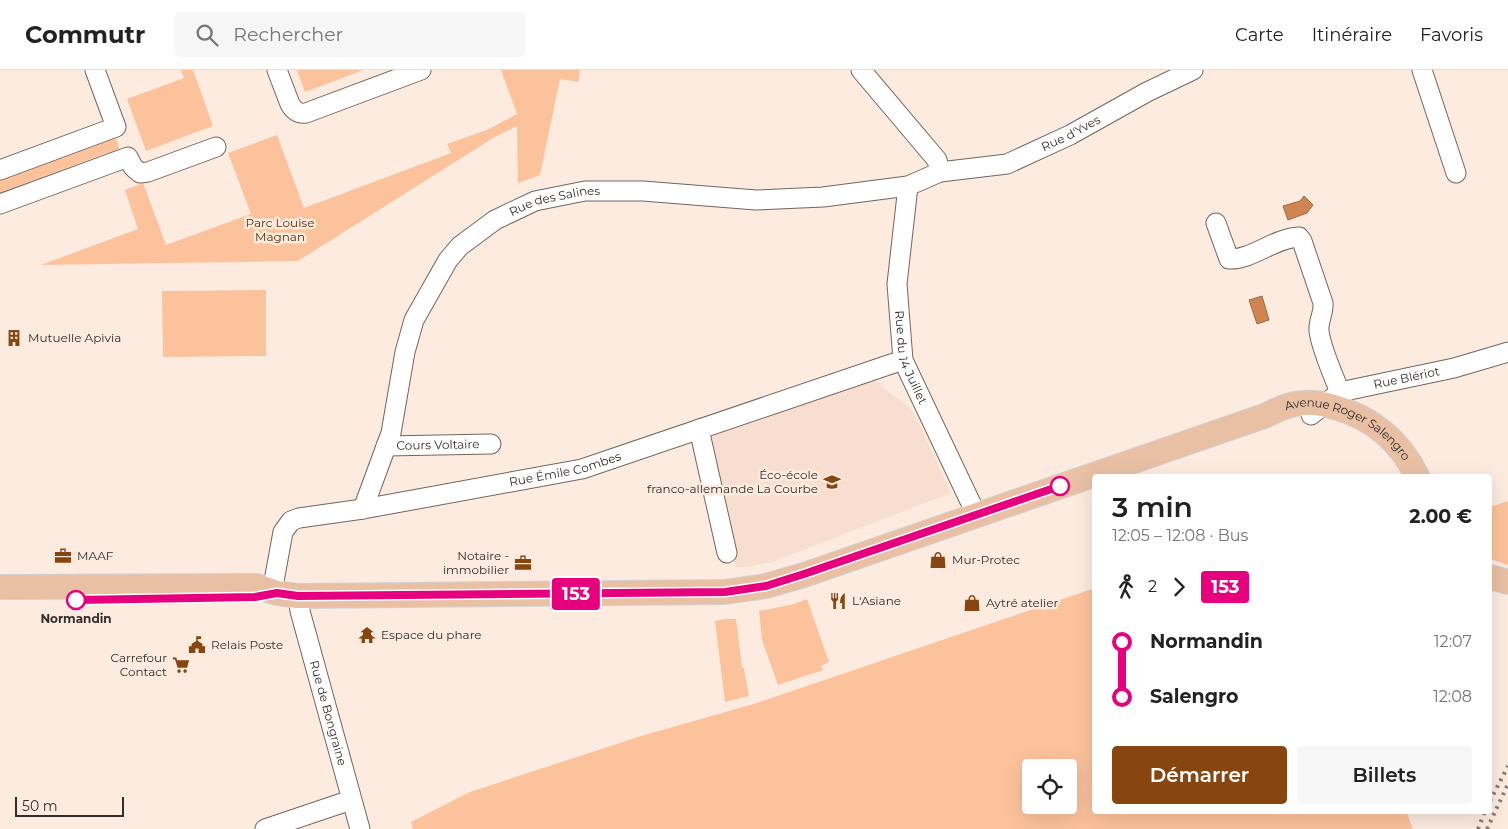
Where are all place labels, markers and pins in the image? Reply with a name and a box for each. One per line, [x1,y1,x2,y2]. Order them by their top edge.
building icon: Mutuelle Apivia [4,328,24,348]
place label: Mutuelle Apivia [28,330,121,345]
place label: Éco-école franco-allemande La Courbe [647,467,818,496]
school or university icon: Éco-école franco-allemande La Courbe [822,472,842,492]
unlabelled marker [1050,476,1070,496]
office icon: MAAF [53,546,73,566]
place label: MAAF [77,548,114,563]
place label: Notaire - immobilier [443,548,509,577]
shop icon: Mur-Protec [928,550,948,570]
place label: Mur-Protec [952,552,1020,567]
office icon: Notaire - immobilier [513,553,533,573]
marker: Normandin [66,590,86,610]
restaurant icon: L'Asiane [828,591,848,611]
place label: L'Asiane [852,593,901,608]
shop icon: Aytré atelier [962,593,982,613]
place label: Aytré atelier [986,595,1059,610]
place label: Normandin [40,611,112,626]
temple icon: Espace du phare [357,625,377,645]
place label: Espace du phare [381,627,482,642]
public building icon: Relais Poste [187,635,207,655]
place label: Relais Poste [211,637,283,652]
place label: Carrefour Contact [111,650,167,679]
supermarket icon: Carrefour Contact [171,655,191,675]

